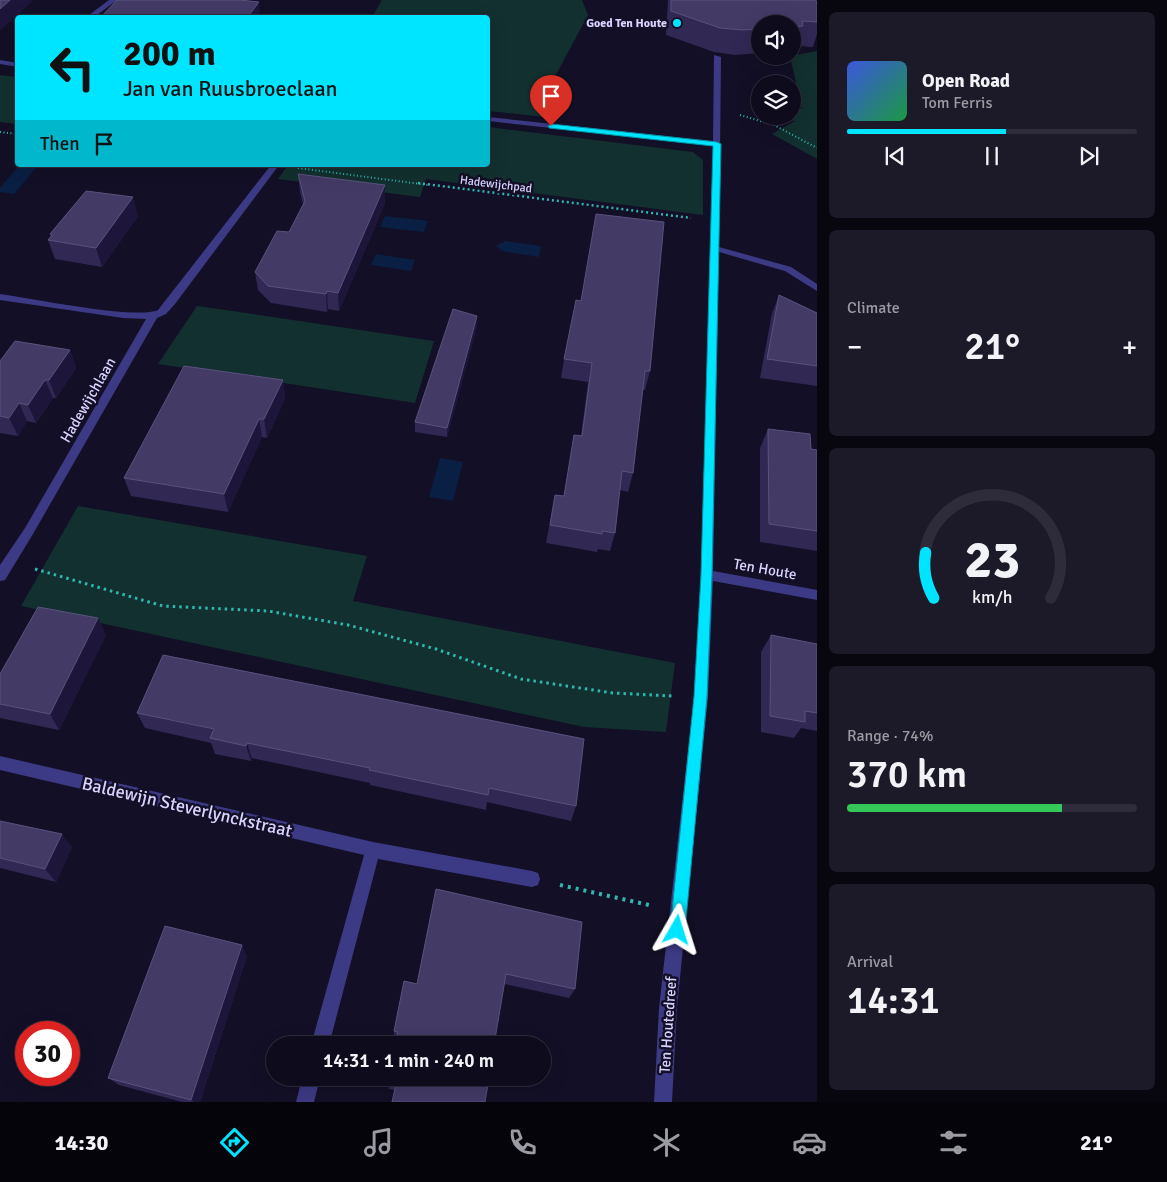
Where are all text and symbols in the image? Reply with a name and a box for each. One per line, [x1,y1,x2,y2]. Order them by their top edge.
map controls [751,15,801,125]
button: sound [751,15,801,65]
place label: Goed Ten Houte [586,16,667,31]
marker: Goed Ten Houte [671,17,683,29]
text: 200 m [123,32,216,75]
icon: left [40,35,105,100]
text: Open Road [922,69,1010,93]
text: Jan van Ruusbroeclaan [123,75,338,102]
pin [530,75,572,126]
button: layers [751,75,801,125]
icon: arrive [537,82,565,110]
text: Tom Ferris [922,93,992,113]
icon: arrive [90,130,118,158]
text: Then [40,132,80,156]
icon: previous [881,142,909,170]
icon: pause [978,142,1006,170]
icon: next [1075,142,1103,170]
street label: Hadewijchpad [459,173,533,196]
text: Climate [847,298,900,318]
text: 21° [964,323,1020,370]
text: − [847,330,862,364]
text: + [1122,330,1137,364]
street label: Hadewijchlaan [56,354,120,446]
text: 23 [964,528,1020,592]
street label: Ten Houte [732,555,798,583]
text: km/h [972,586,1012,608]
text: Range · 74% [847,726,933,746]
text: 370 km [847,751,967,798]
street label: Baldewijn Steverlynckstraat [80,772,294,842]
position arrow [650,903,702,955]
text: Arrival [847,952,893,972]
street label: Ten Houtedreef [656,975,680,1074]
text: 14:31 [847,977,940,1024]
speed limit sign: 30 [15,1021,80,1086]
text: 14:31 · 1 min · 240 m [323,1049,494,1073]
icon: directions [217,1125,252,1160]
icon: music [361,1125,396,1160]
icon: phone [505,1125,540,1160]
icon: climate [649,1125,684,1160]
icon: car [792,1125,827,1160]
icon: filters [936,1125,971,1160]
text: 14:30 [54,1129,108,1156]
text: 21° [1080,1129,1113,1156]

